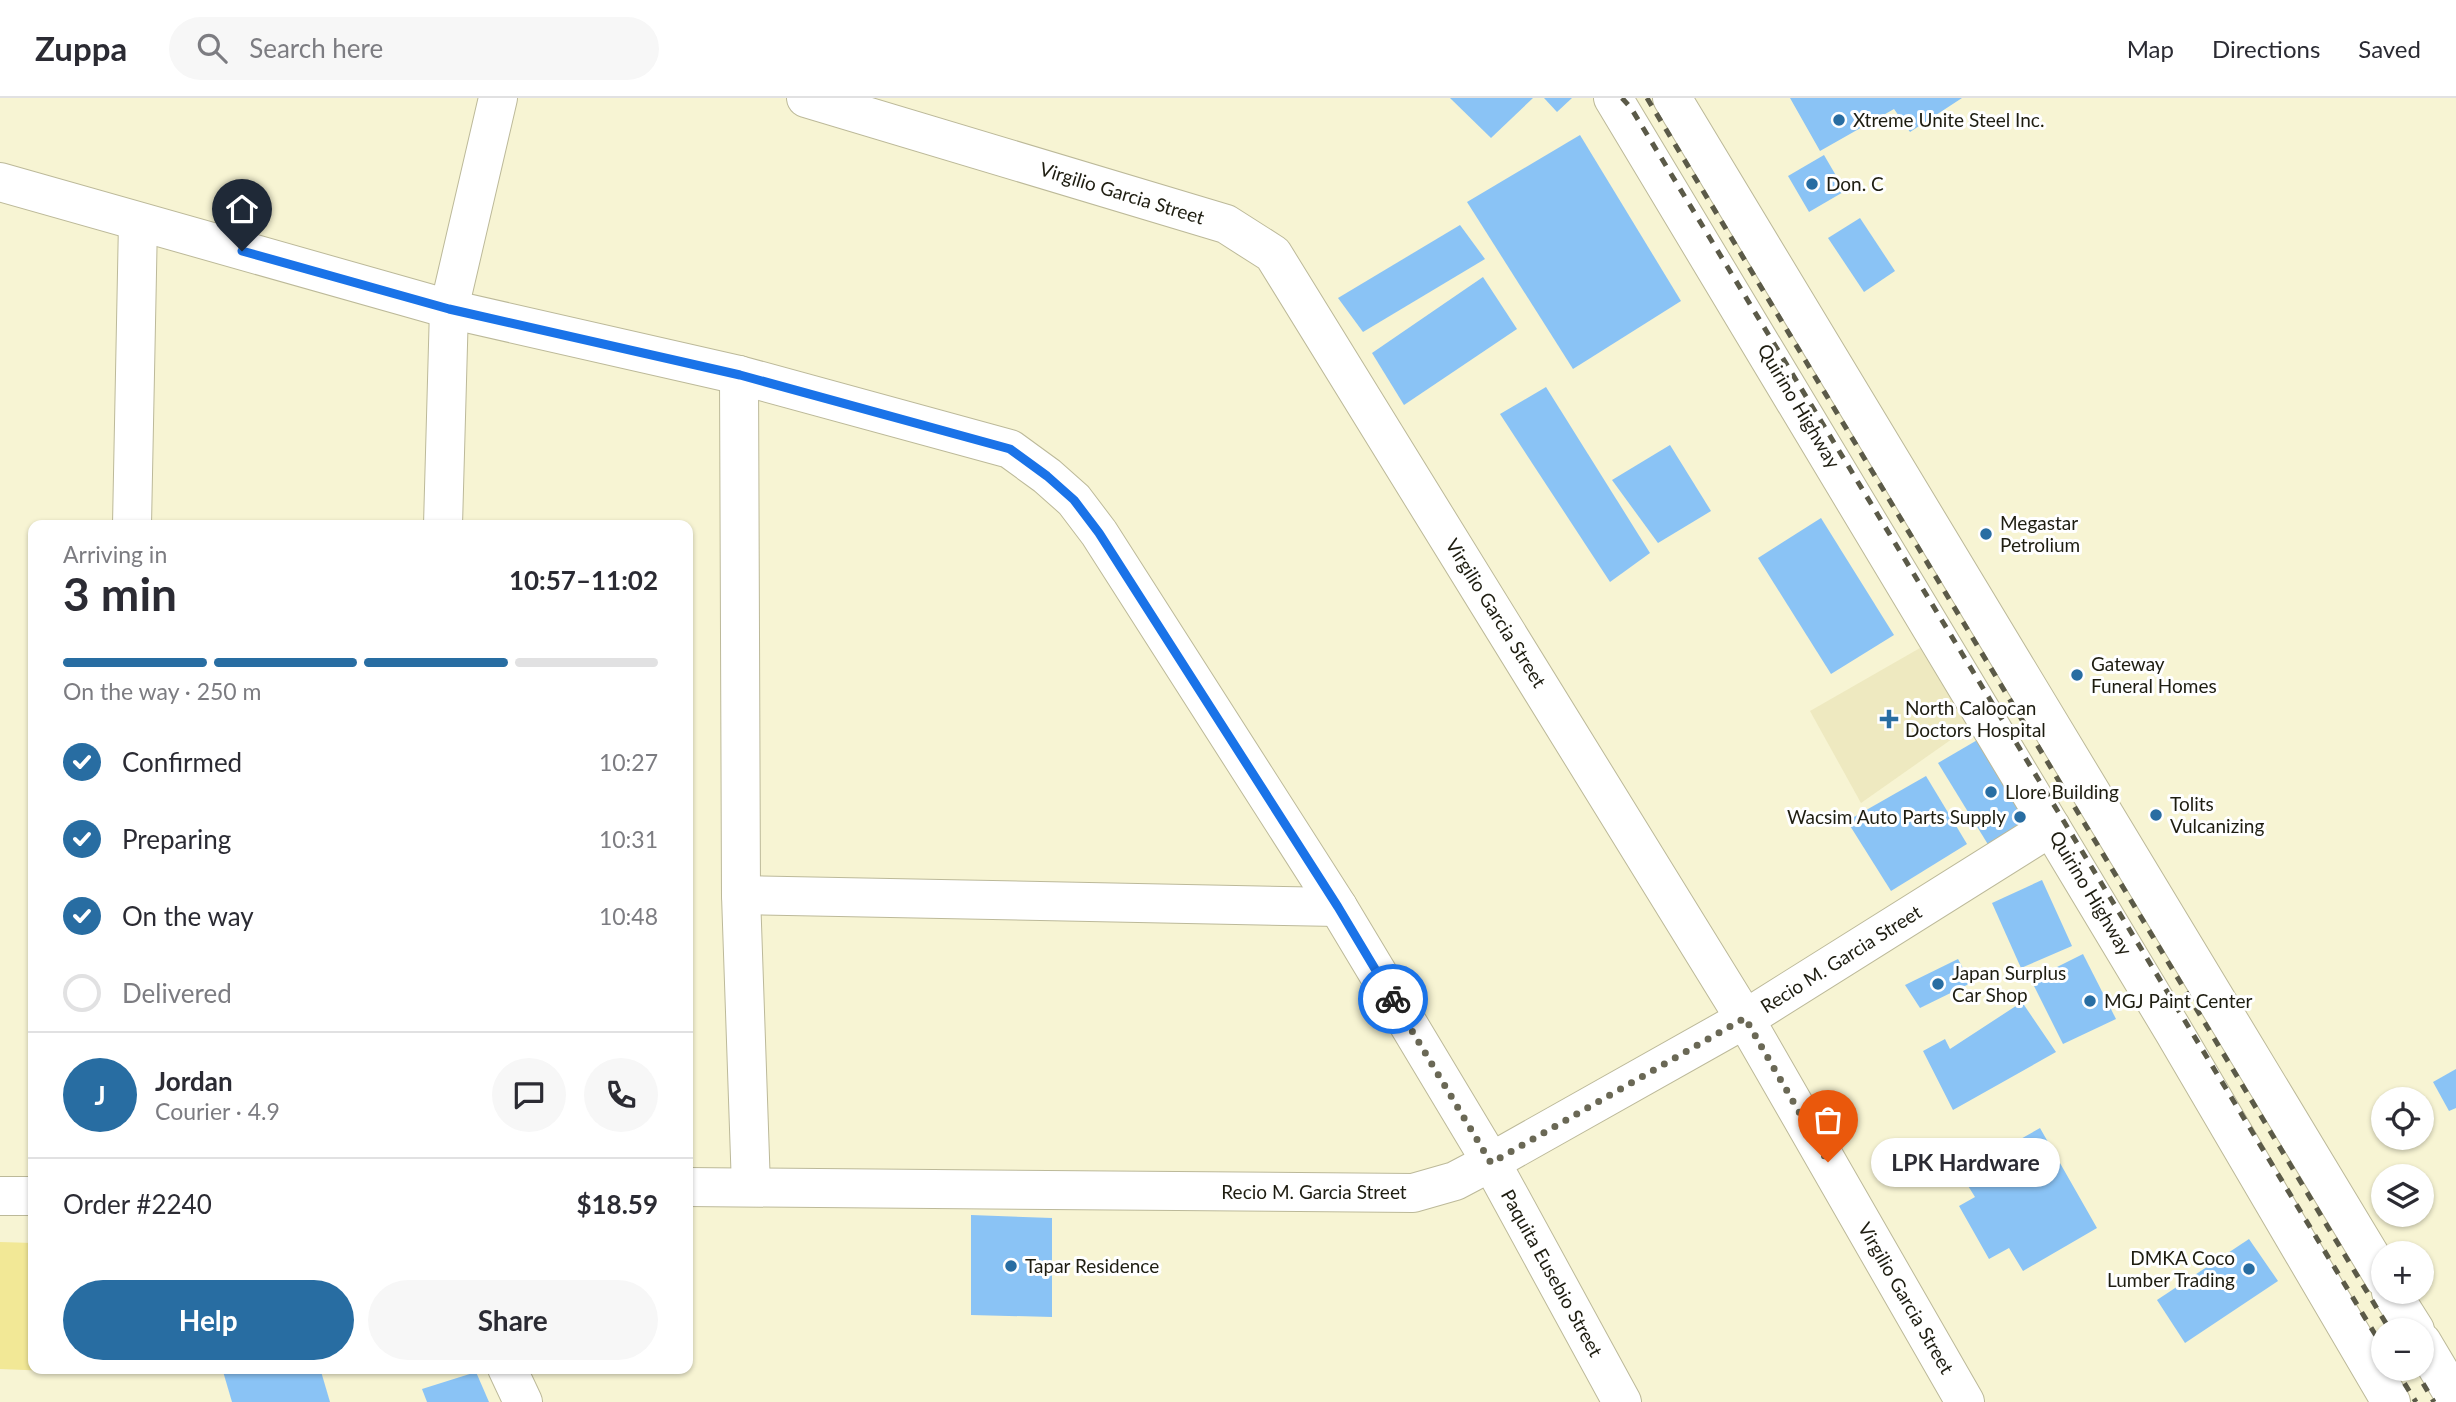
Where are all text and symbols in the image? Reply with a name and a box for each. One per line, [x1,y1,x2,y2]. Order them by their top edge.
search box [169,17,659,80]
text: Zuppa [35,28,127,68]
icon: search [193,29,231,67]
text: Search here [249,32,383,64]
text: Map [2127,34,2174,63]
text: Directions [2212,34,2320,63]
text: Saved [2358,34,2421,63]
place label: Xtreme Unite Steel Inc. [1853,108,2044,131]
marker: Xtreme Unite Steel Inc. [1831,112,1847,128]
street label: Virgilio Garcia Street [1037,157,1207,229]
place label: Don. C [1826,172,1884,195]
marker: Don. C [1804,176,1820,192]
pin [212,179,272,251]
icon: home [223,190,261,228]
street label: Quirino Highway [1753,339,1846,472]
place label: Megastar Petrolium [2000,511,2080,556]
marker: Megastar Petrolium [1978,526,1994,542]
street label: Virgilio Garcia Street [1441,534,1552,691]
text: Arriving in [63,540,167,568]
text: 10:57–11:02 [509,564,658,596]
text: 3 min [63,566,177,621]
place label: Gateway Funeral Homes [2091,652,2217,697]
marker: Gateway Funeral Homes [2069,667,2085,683]
text: On the way · 250 m [63,677,262,705]
place label: North Caloocan Doctors Hospital [1905,696,2046,741]
marker: North Caloocan Doctors Hospital [1879,709,1899,729]
icon: check [63,743,101,781]
text: Confirmed [122,746,242,778]
text: 10:27 [599,748,658,776]
place label: Llore Building [2005,780,2119,803]
marker: Llore Building [1983,784,1999,800]
place label: Tolits Vulcanizing [2170,792,2264,837]
place label: Wacsim Auto Parts Supply [1787,805,2006,828]
marker: Tolits Vulcanizing [2148,807,2164,823]
marker: Wacsim Auto Parts Supply [2012,809,2028,825]
icon: check [63,820,101,858]
text: Preparing [122,823,231,855]
text: 10:31 [599,825,658,853]
street label: Quirino Highway [2045,826,2138,959]
icon: check [63,897,101,935]
text: On the way [122,900,254,932]
street label: Recio M. Garcia Street [1756,900,1926,1017]
text: 10:48 [599,902,658,930]
place label: Japan Surplus Car Shop [1952,961,2066,1006]
courier [1358,964,1428,1034]
marker: Japan Surplus Car Shop [1930,976,1946,992]
text: Delivered [122,977,232,1009]
icon: bike [1374,980,1412,1018]
place label: MGJ Paint Center [2104,989,2252,1012]
marker: MGJ Paint Center [2082,993,2098,1009]
button: chat [492,1058,566,1132]
button: phone [584,1058,658,1132]
text: Jordan [155,1065,233,1097]
text: J [94,1079,106,1111]
map controls [2371,1087,2434,1381]
button: locate [2371,1087,2434,1150]
pin [1798,1090,1858,1162]
text: Courier · 4.9 [155,1097,280,1125]
icon: bag [1809,1101,1847,1139]
callout: LPK Hardware [1870,1138,2059,1186]
text: LPK Hardware [1891,1148,2040,1176]
button: layers [2371,1164,2434,1227]
street label: Recio M. Garcia Street [1221,1180,1407,1203]
street label: Paquita Eusebio Street [1497,1185,1608,1361]
text: Order #2240 [63,1188,212,1220]
text: $18.59 [576,1188,658,1220]
street label: Virgilio Garcia Street [1854,1218,1959,1378]
button: + [2371,1241,2434,1304]
place label: DMKA Coco Lumber Trading [2107,1246,2235,1291]
place label: Tapar Residence [1025,1254,1159,1277]
marker: Tapar Residence [1003,1258,1019,1274]
marker: DMKA Coco Lumber Trading [2241,1261,2257,1277]
button: Help [63,1280,354,1360]
button: Share [368,1280,658,1360]
button: − [2371,1318,2434,1381]

